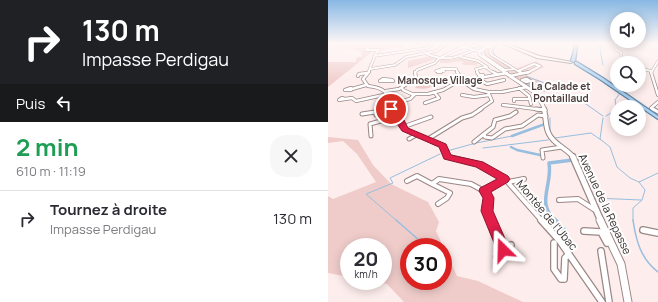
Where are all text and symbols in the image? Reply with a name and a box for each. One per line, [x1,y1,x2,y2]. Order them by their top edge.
text: 130 m [82,11,160,49]
map controls [610,12,646,136]
button: sound [610,12,646,48]
icon: right [16,16,68,68]
text: Impasse Perdigau [82,47,229,71]
button: search [610,56,646,92]
district label: Manosque Village [398,73,482,87]
district label: La Calade et Pontaillaud [531,79,591,105]
icon: left [53,92,75,114]
pin [374,92,408,126]
text: Puis [16,93,45,114]
icon: arrive [380,98,402,120]
button: layers [610,100,646,136]
text: 2 min [16,130,78,163]
button: close [270,135,312,177]
street label: Avenue de la Repasse [575,151,636,257]
text: 610 m · 11:19 [16,162,86,180]
street label: Montée de l'Ubac [513,176,581,253]
text: Tournez à droite [50,199,167,220]
icon: right [16,208,38,230]
text: 130 m [273,208,312,229]
text: Impasse Perdigau [50,220,156,238]
position arrow [482,229,524,271]
speed limit sign: 30 [400,238,452,290]
text: 20 [353,245,379,272]
text: km/h [354,267,378,281]

